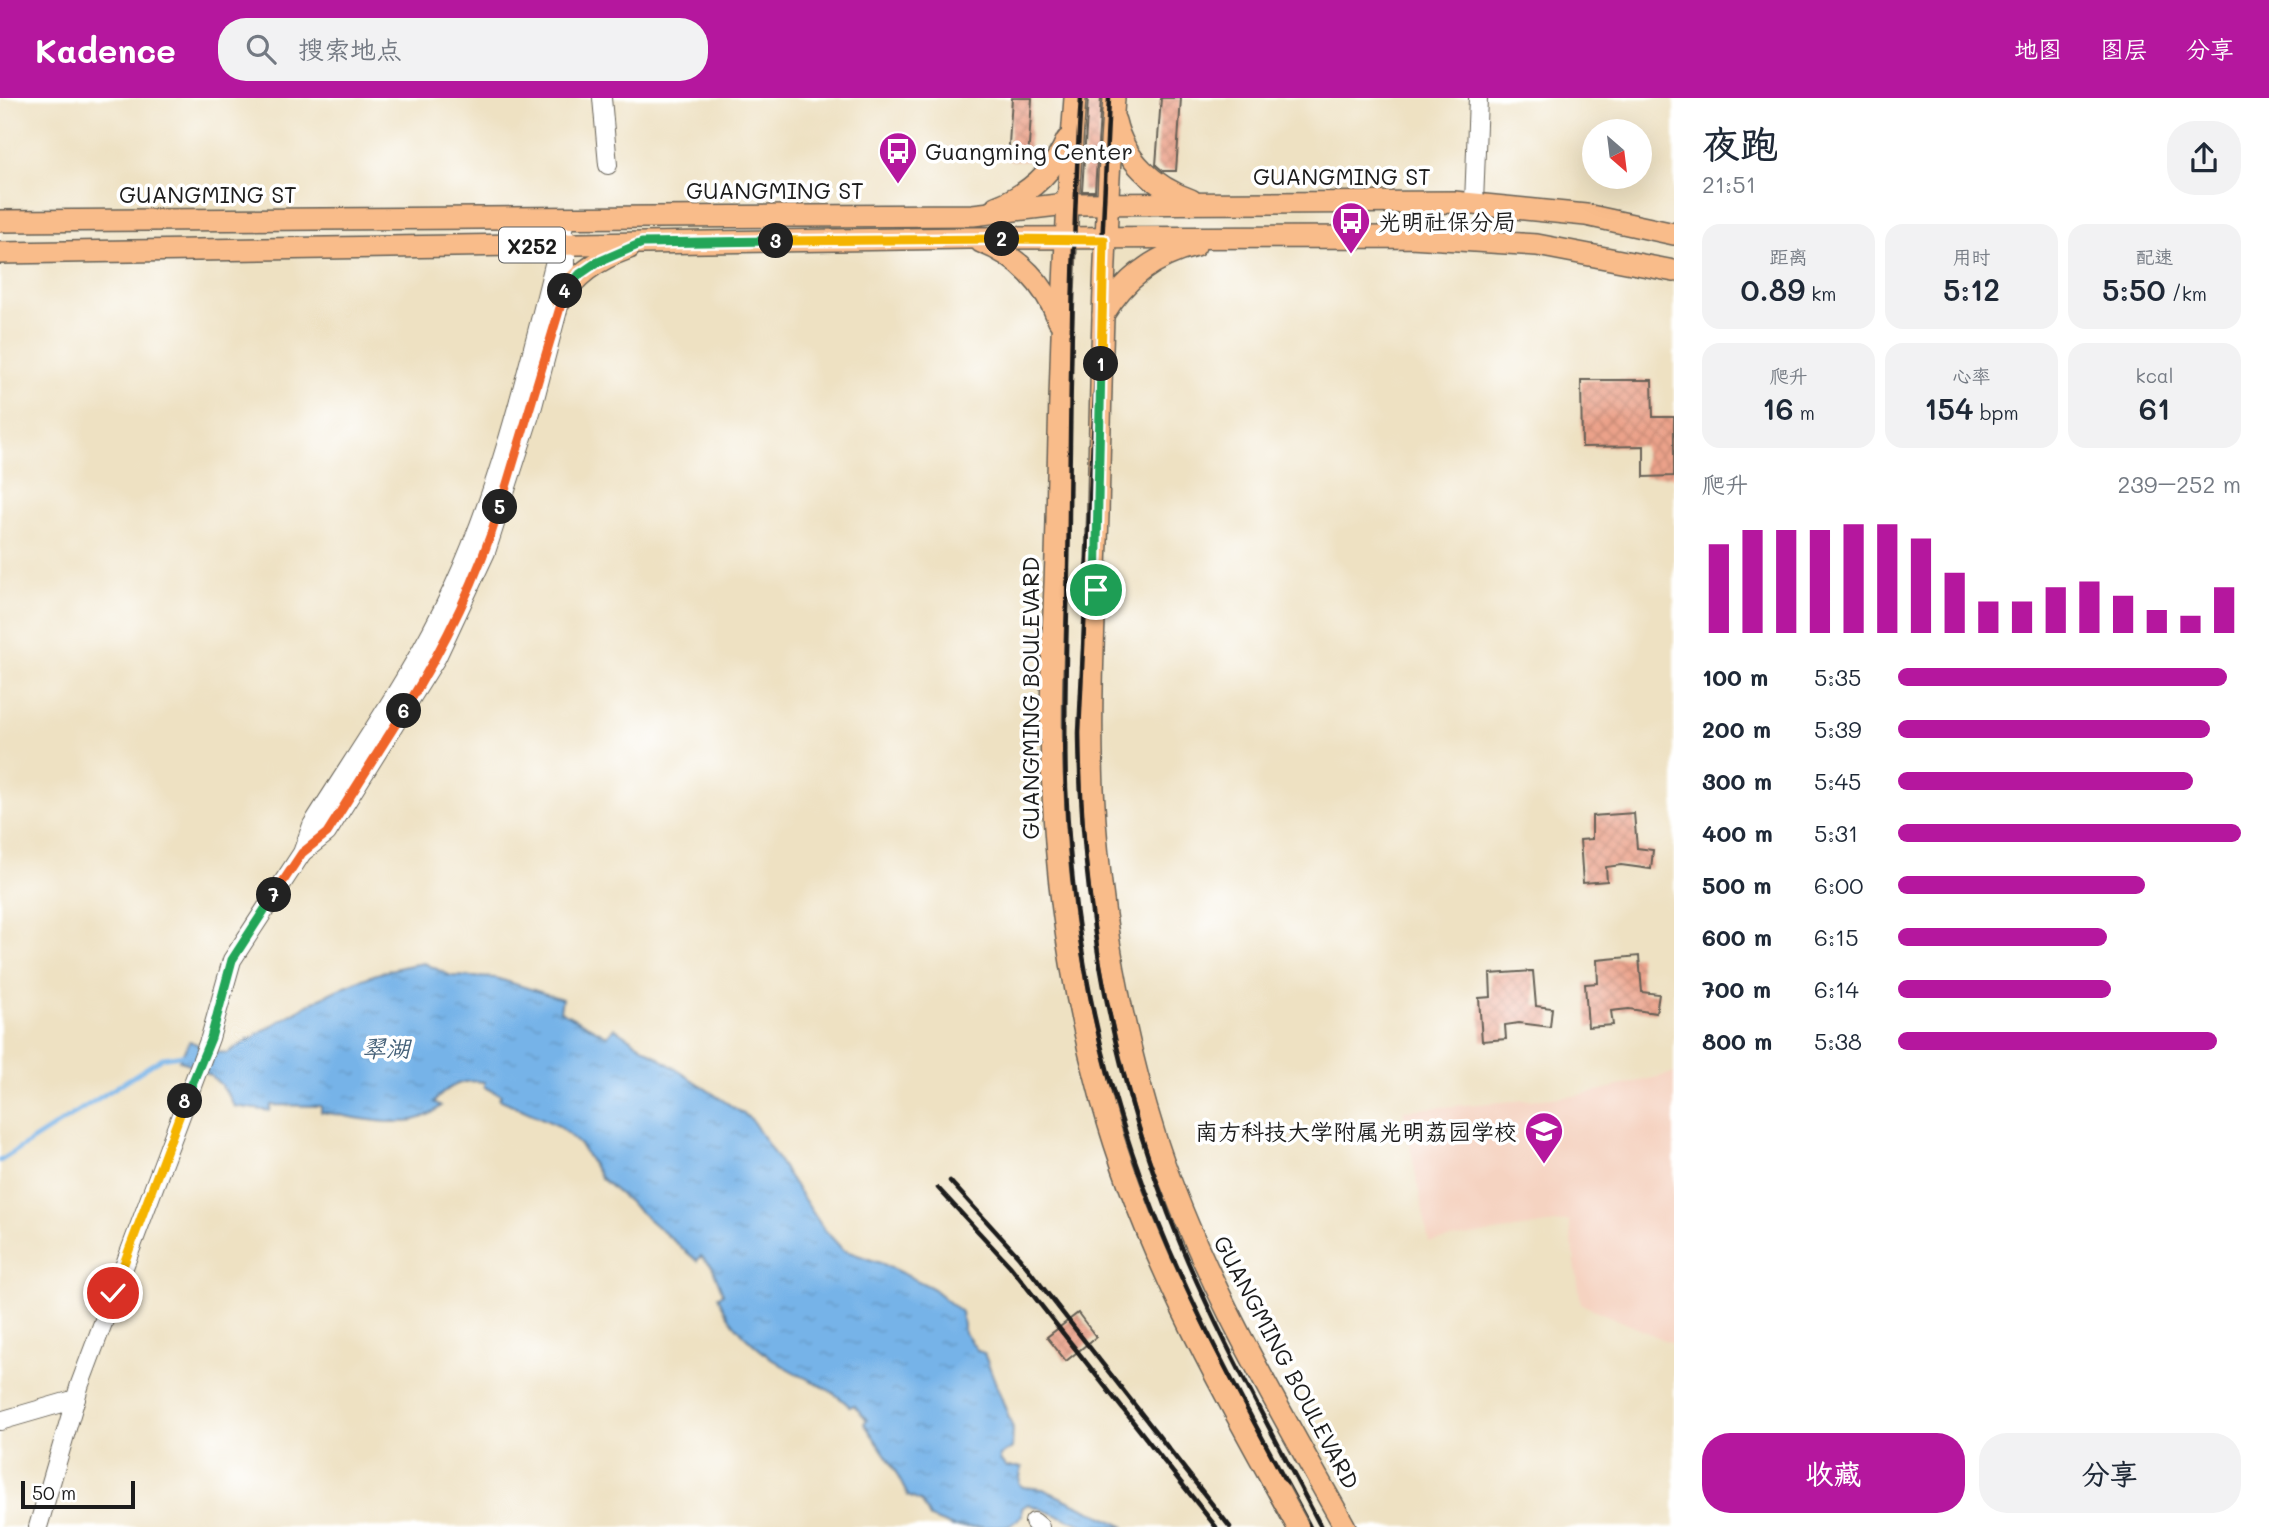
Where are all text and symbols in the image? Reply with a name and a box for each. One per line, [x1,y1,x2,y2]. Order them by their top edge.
search box [218,18,708,81]
text: Kadence [35,28,176,71]
icon: search [242,30,280,68]
text: 搜索地点 [298,32,402,66]
text: 地图 [2014,33,2062,64]
text: 图层 [2100,33,2148,64]
text: 分享 [2186,33,2234,64]
text: 夜跑 [1702,118,1778,168]
north arrow [1582,119,1652,189]
map controls [1582,119,1652,189]
button: share [2167,121,2241,195]
bus stop icon: Guangming Center [877,130,919,185]
place label: Guangming Center [925,136,1133,166]
street label: GUANGMING ST [1253,161,1431,191]
text: 21:51 [1702,169,1756,199]
street label: GUANGMING ST [686,175,864,205]
street label: GUANGMING ST [119,179,297,209]
bus stop icon: 光明社保分局 [1330,200,1372,255]
place label: 光明社保分局 [1378,206,1516,236]
pin: 2 [984,222,1020,256]
pin: 3 [758,223,794,258]
text: 2 [996,226,1007,251]
road number: X252 [499,228,565,262]
text: 3 [770,228,781,253]
text: 距离 [1769,244,1808,269]
text: 用时 [1952,244,1991,269]
text: 配速 [2135,244,2174,269]
text: 0.89 [1741,269,1805,309]
text: 5:12 [1943,269,2000,309]
text: 5:50 [2102,269,2166,309]
pin: 4 [548,274,582,308]
text: 4 [558,278,571,303]
text: km [1805,281,1836,306]
text: /km [2166,281,2207,306]
pin: 1 [1084,346,1118,382]
text: 1 [1096,351,1105,376]
text: 爬升 [1769,363,1808,388]
text: 心率 [1952,363,1991,388]
text: kcal [2136,363,2173,388]
text: 16 [1762,388,1794,428]
text: 154 [1924,388,1974,428]
text: 61 [2139,388,2170,428]
text: m [1794,400,1815,425]
text: bpm [1974,400,2019,425]
text: 爬升 [1702,469,1748,499]
text: 239–252 m [2118,469,2241,499]
pin: 5 [482,490,518,524]
text: 5 [494,494,505,519]
street label: GUANGMING BOULEVARD [1015,556,1045,840]
pin [1066,560,1126,620]
icon: arrive [1077,571,1115,609]
text: 100 m [1702,662,1768,692]
text: 5:35 [1814,662,1861,692]
pin: 6 [386,694,422,728]
text: 6 [398,698,409,723]
text: 200 m [1702,714,1771,744]
text: 5:39 [1814,714,1862,744]
text: 300 m [1702,766,1772,796]
text: 5:45 [1814,766,1861,796]
text: 400 m [1702,818,1773,848]
text: 5:31 [1814,818,1858,848]
text: 500 m [1702,870,1772,900]
text: 6:00 [1814,870,1863,900]
pin: 7 [256,878,292,912]
text: 7 [268,882,279,907]
text: 600 m [1702,922,1772,952]
text: 6:15 [1814,922,1859,952]
text: 700 m [1702,974,1771,1004]
text: 6:14 [1814,974,1859,1004]
text: 800 m [1702,1026,1772,1056]
text: 5:38 [1814,1026,1862,1056]
water label: 翠湖 [362,1032,413,1063]
pin: 8 [168,1084,202,1118]
text: 8 [179,1088,190,1113]
school or university icon: 南方科技大学附属光明荔园学校 [1523,1110,1565,1165]
place label: 南方科技大学附属光明荔园学校 [1195,1116,1517,1146]
street label: GUANGMING BOULEVARD [1207,1230,1367,1494]
pin [83,1263,143,1323]
icon: check [94,1274,132,1312]
button: 收藏 [1702,1433,1965,1513]
button: 分享 [1979,1433,2241,1513]
scale bar [21,1478,135,1510]
text: 50 m [32,1480,76,1505]

